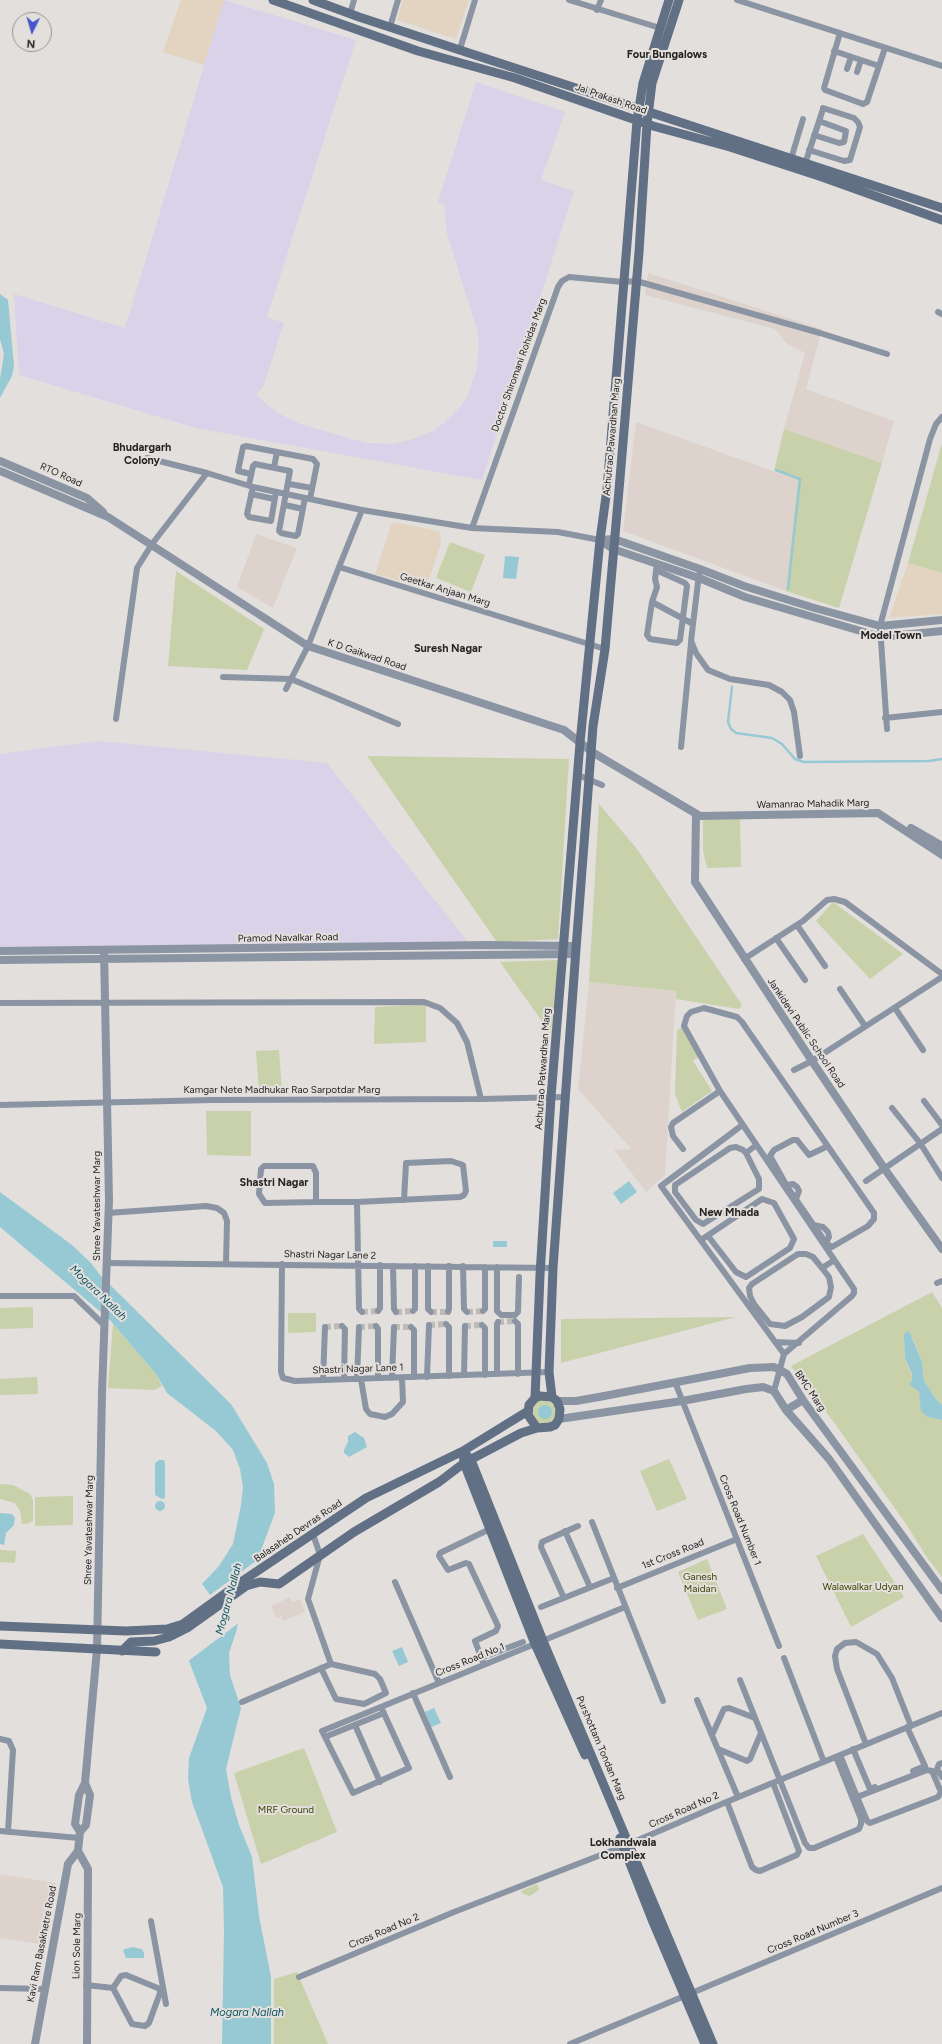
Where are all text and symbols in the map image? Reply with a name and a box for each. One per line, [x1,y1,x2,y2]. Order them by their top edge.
north arrow [12,12,52,52]
text: N [26,37,36,50]
district label: Four Bungalows [627,48,707,62]
street label: Jai Prakash Road [574,81,648,117]
street label: Doctor Shiromani Rohidas Marg [489,296,549,434]
street label: Achutrao Pawardhan Marg [601,378,623,496]
district label: Bhudargarh Colony [113,441,171,467]
street label: RTO Road [38,460,84,490]
street label: Geetkar Anjaan Marg [398,571,492,609]
district label: Model Town [860,629,922,643]
street label: K D Gaikwad Road [326,637,408,673]
district label: Suresh Nagar [414,642,482,656]
street label: Wamanrao Mahadik Marg [757,797,869,811]
street label: Pramod Navalkar Road [238,931,338,945]
street label: Jankidevi Public School Road [765,976,847,1090]
street label: Achutrao Patwardhan Marg [533,1008,553,1130]
street label: Kamgar Nete Madhukar Rao Sarpotdar Marg [184,1084,380,1096]
street label: Shree Yavateshwar Marg [91,1151,103,1261]
district label: Shastri Nagar [239,1176,309,1190]
district label: New Mhada [699,1206,759,1220]
street label: Shastri Nagar Lane 2 [284,1248,376,1262]
water label: Mogara Nallah [67,1263,129,1323]
street label: Shastri Nagar Lane 1 [312,1361,404,1377]
street label: BMC Marg [792,1368,828,1414]
street label: Cross Road Number 1 [716,1473,764,1567]
street label: Shree Yavateshwar Marg [82,1475,96,1585]
street label: Balasaheb Devras Road [252,1497,344,1565]
street label: 1st Cross Road [640,1536,706,1572]
water label: Mogara Nallah [213,1562,245,1636]
park label: Ganesh Maidan [683,1571,717,1594]
park label: Walawalkar Udyan [823,1581,903,1593]
street label: Cross Road No 1 [434,1641,506,1679]
street label: Purshottam Tondan Marg [574,1694,628,1802]
street label: Cross Road No 2 [647,1789,721,1831]
park label: MRF Ground [258,1804,314,1816]
district label: Lokhandwala Complex [590,1836,656,1862]
street label: Kavi Ram Basakhetre Road [25,1885,59,2003]
street label: Cross Road Number 3 [766,1907,860,1957]
street label: Cross Road No 2 [347,1911,421,1951]
street label: Lion Sole Marg [70,1913,84,1979]
water label: Mogara Nallah [210,2006,284,2020]

